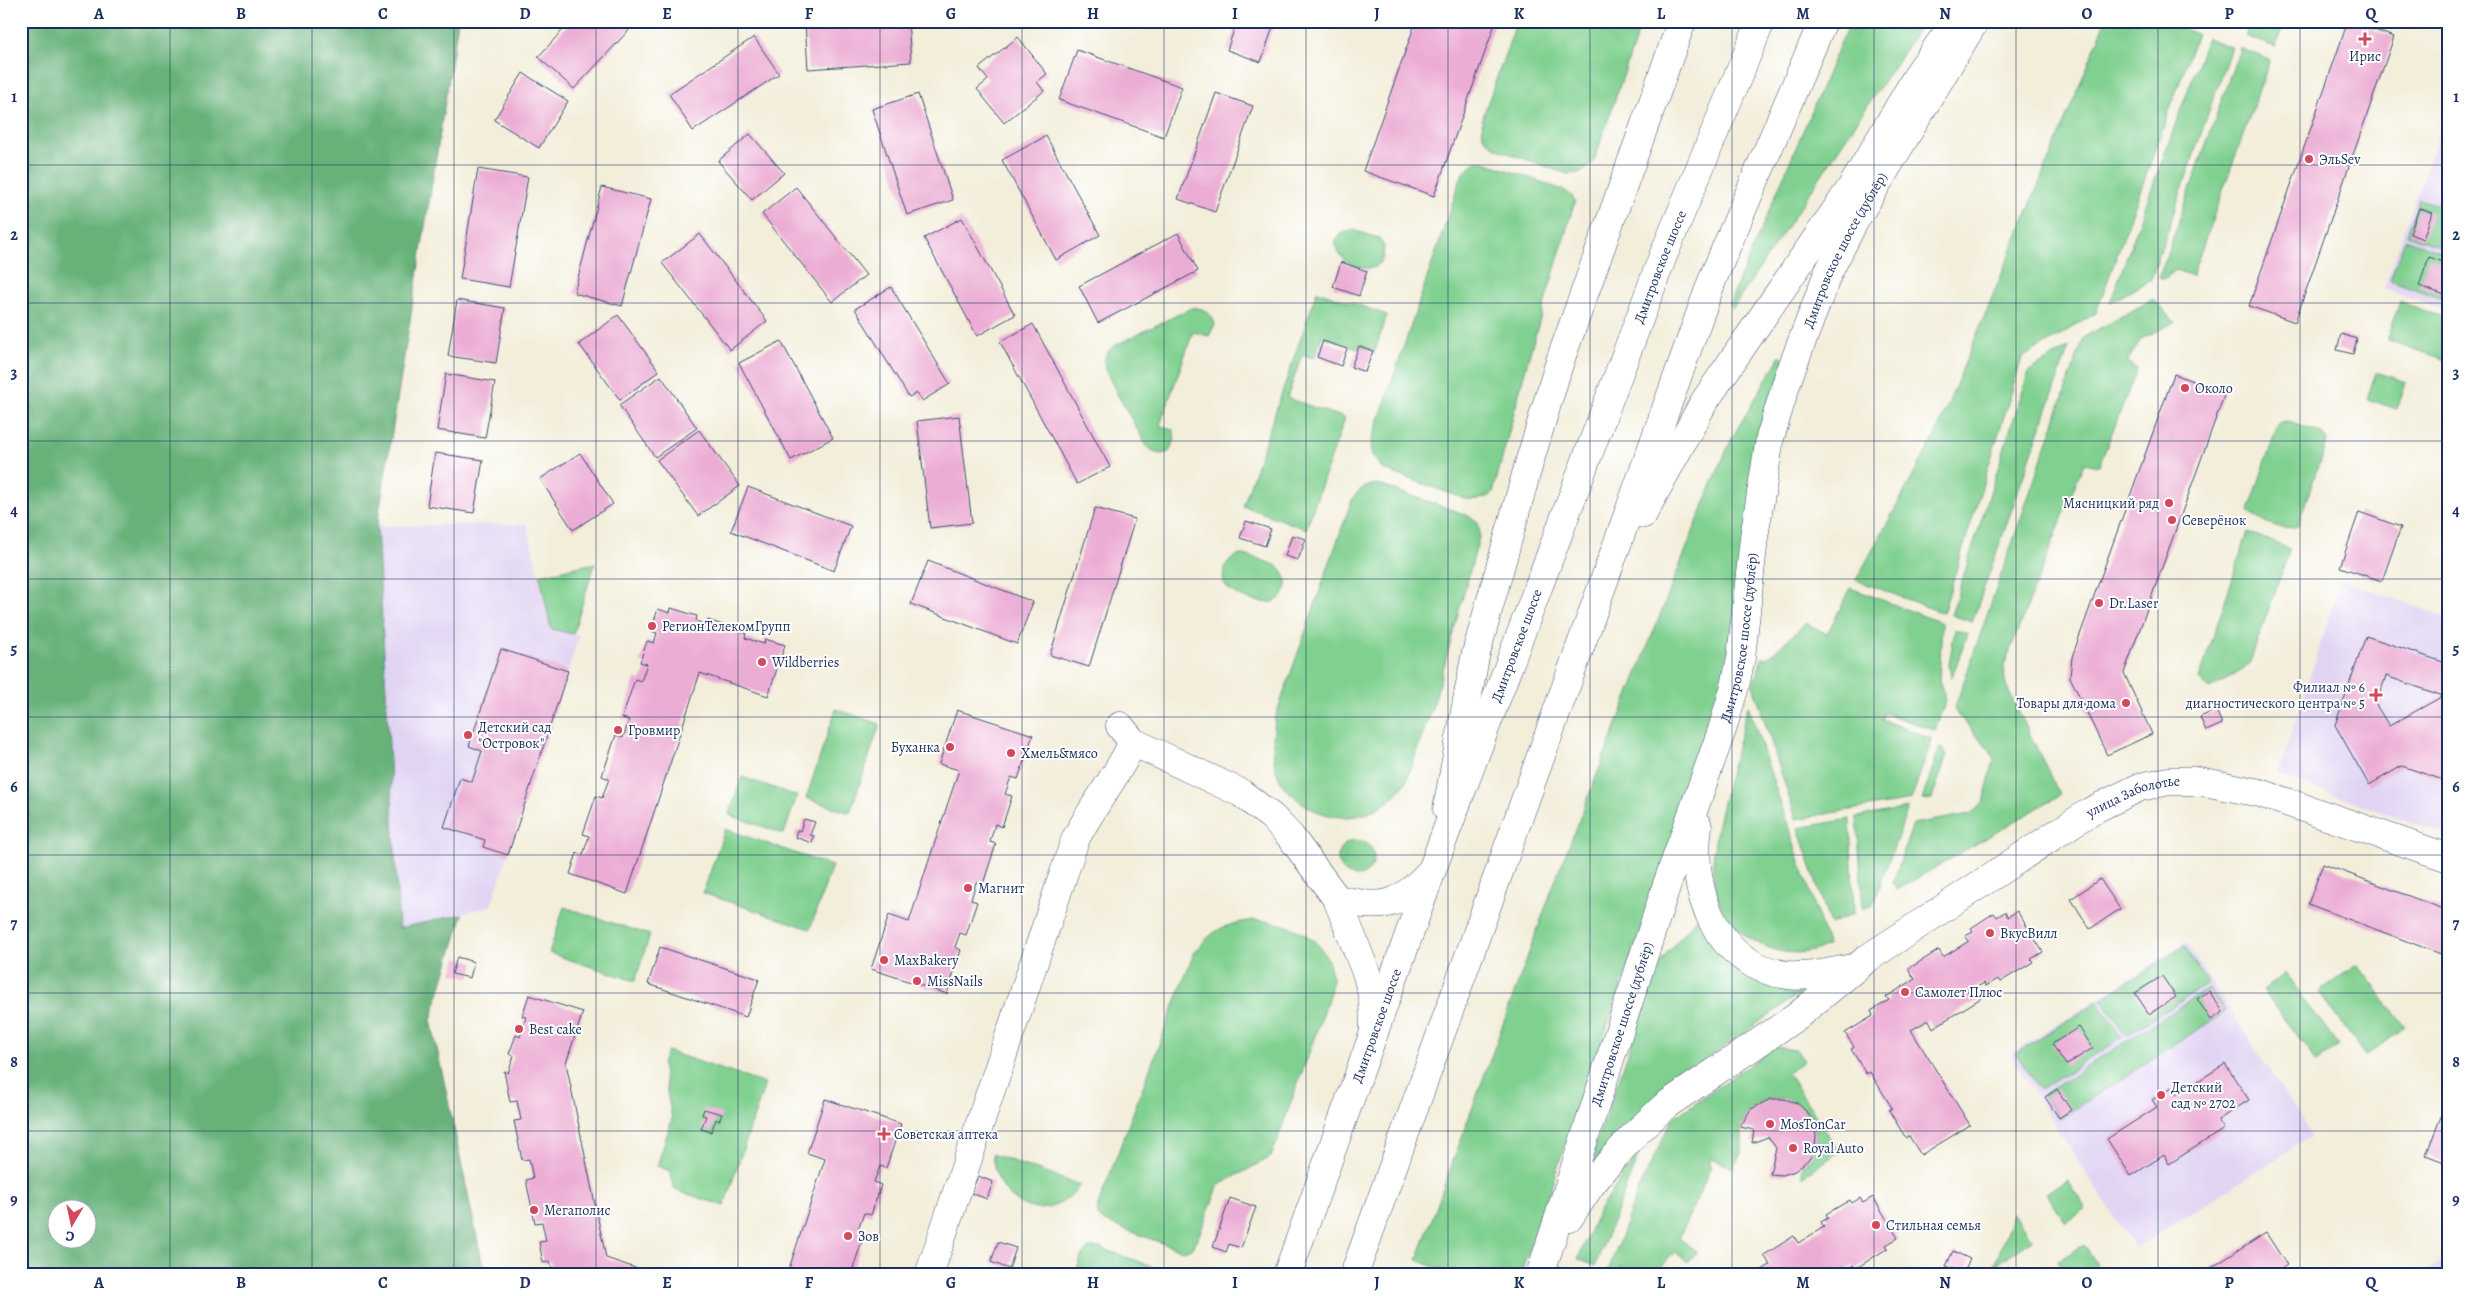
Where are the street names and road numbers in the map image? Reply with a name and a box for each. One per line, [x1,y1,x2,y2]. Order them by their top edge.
street label: Дмитровское шоссе (дублёр) [1798,169,1891,331]
street label: Дмитровское шоссе [1629,207,1691,326]
street label: Дмитровское шоссе (дублёр) [1715,552,1762,725]
street label: Дмитровское шоссе [1486,586,1546,705]
street label: улица Заболотье [2081,772,2180,822]
street label: Дмитровское шоссе (дублёр) [1586,939,1657,1108]
street label: Дмитровское шоссе [1347,966,1406,1085]

